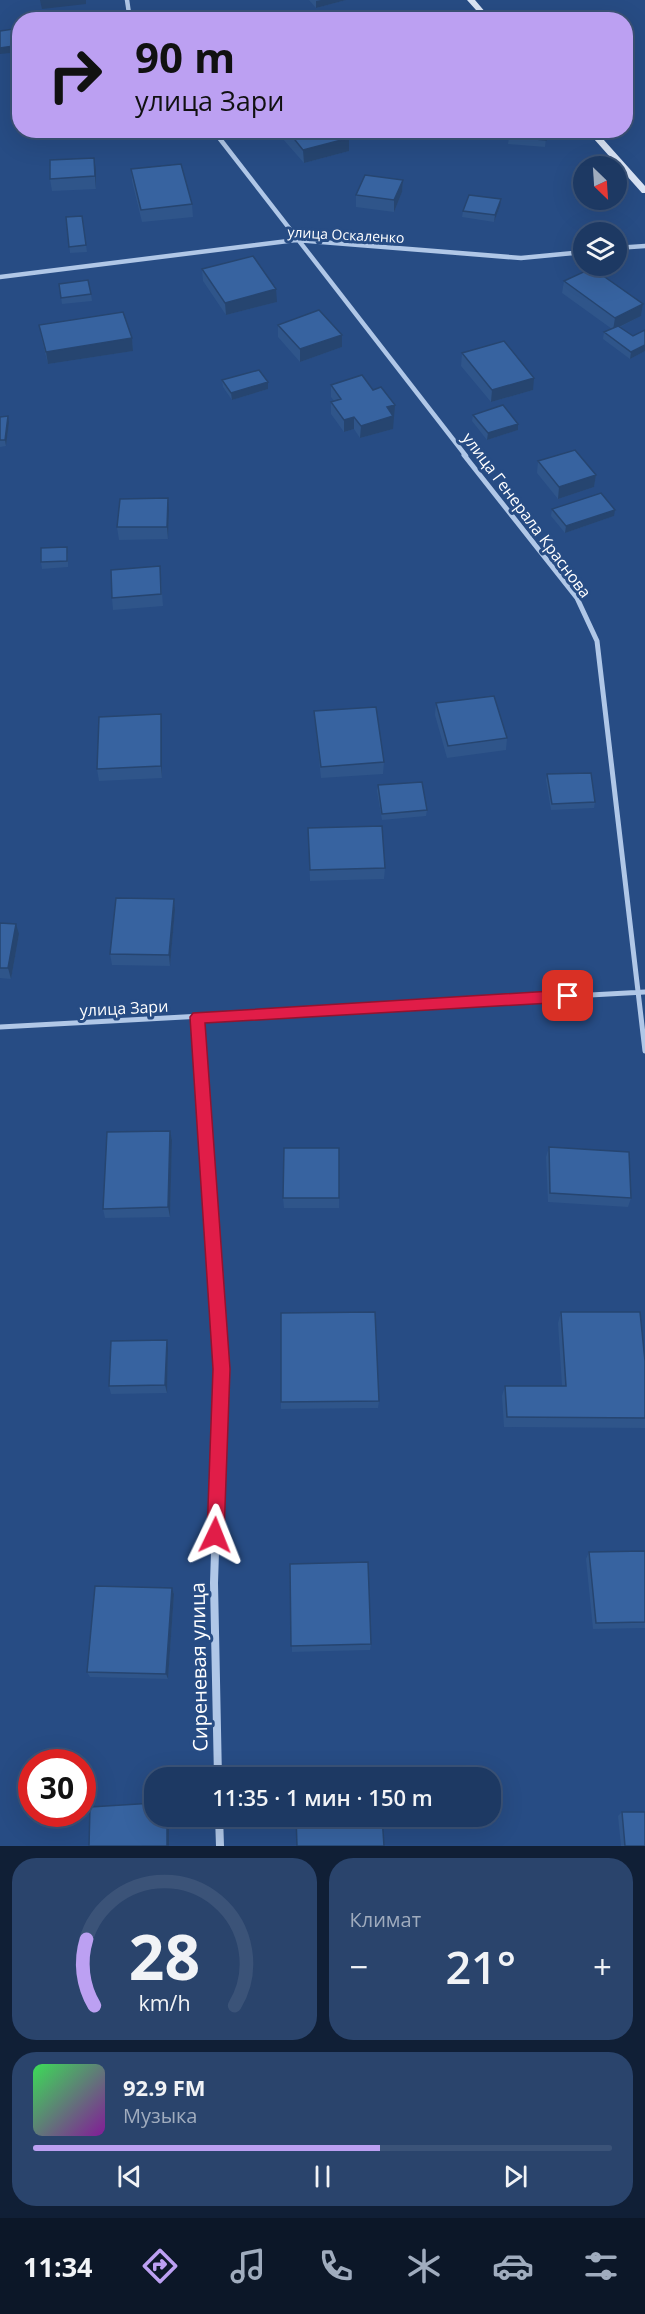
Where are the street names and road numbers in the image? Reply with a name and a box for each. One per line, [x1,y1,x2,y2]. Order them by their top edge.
street label: улица Оскаленко [287,222,405,247]
street label: улица Генерала Краснова [458,428,596,602]
street label: улица Зари [79,995,169,1021]
street label: Сиреневая улица [184,1582,213,1752]

